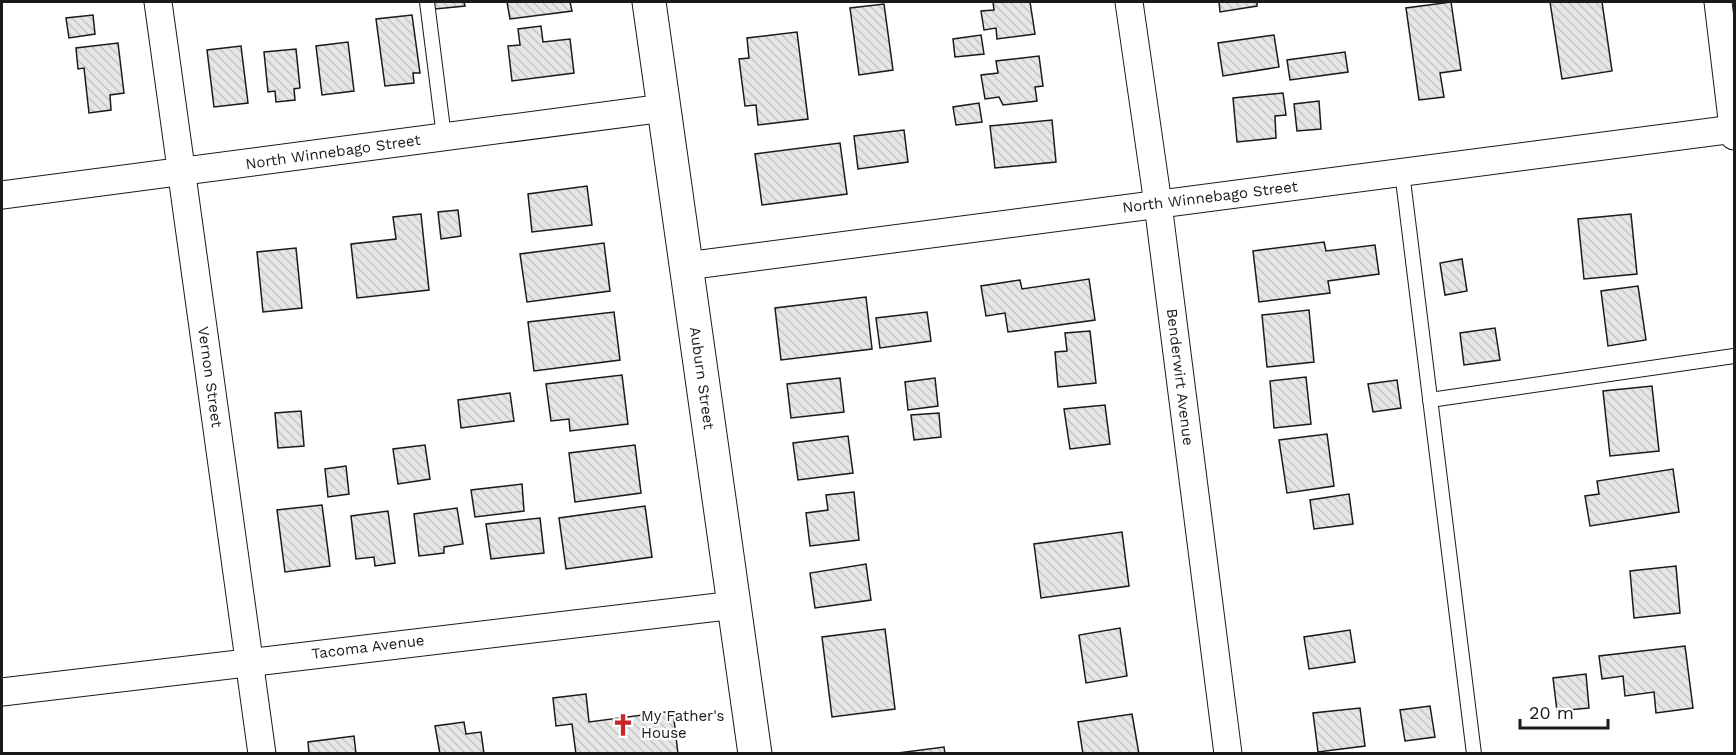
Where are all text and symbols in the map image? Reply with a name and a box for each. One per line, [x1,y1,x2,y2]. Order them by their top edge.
street label: North Winnebago Street [244,131,422,173]
street label: North Winnebago Street [1121,177,1299,217]
street label: Benderwirt Avenue [1163,307,1197,447]
street label: Vernon Street [194,325,226,429]
street label: Auburn Street [686,326,718,431]
street label: Tacoma Avenue [311,631,425,663]
scale bar [1520,692,1608,730]
text: 20 m [1529,702,1574,723]
place label: My Father's House [641,707,725,742]
church icon: My Father's House [610,712,636,738]

